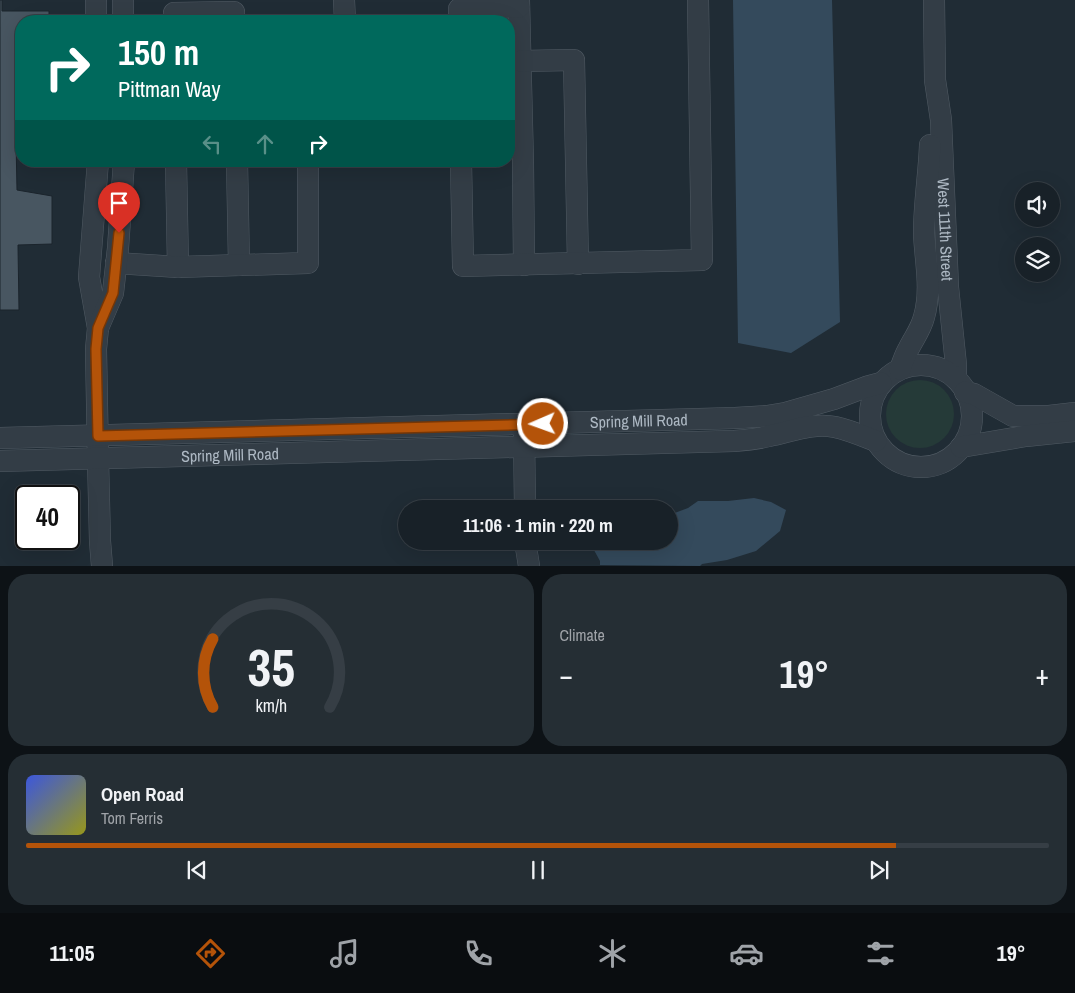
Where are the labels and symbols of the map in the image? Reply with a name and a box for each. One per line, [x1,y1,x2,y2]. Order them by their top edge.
street label: West 111th Street [932,178,959,282]
pin [98,182,140,233]
position arrow [516,397,568,449]
street label: Spring Mill Road [590,408,688,433]
street label: Spring Mill Road [181,442,279,467]
speed limit sign: 40 [15,485,80,550]

